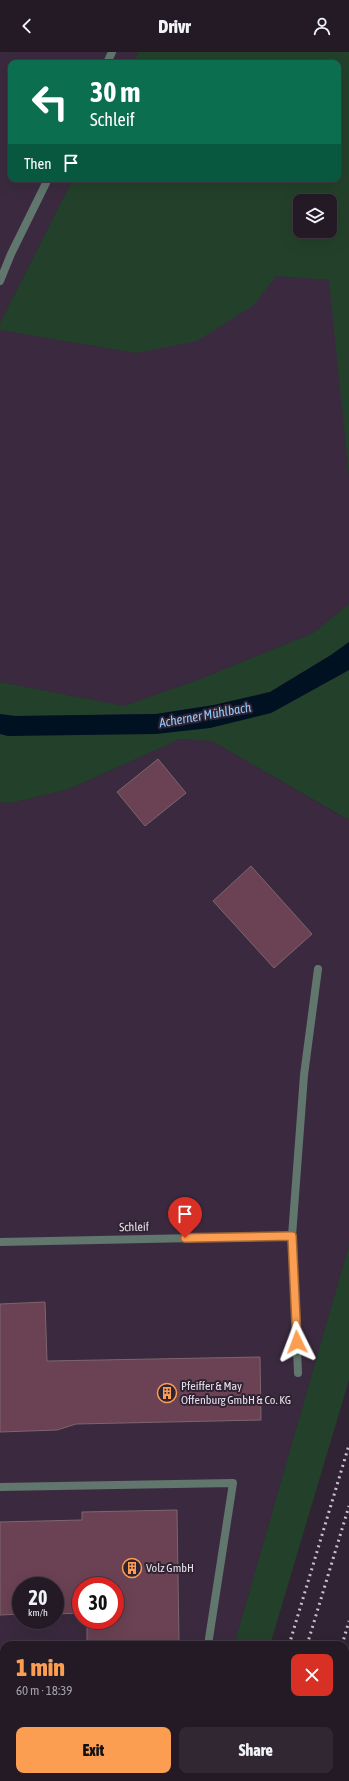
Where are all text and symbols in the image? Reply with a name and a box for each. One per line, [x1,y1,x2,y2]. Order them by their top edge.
icon: back [16,15,38,37]
icon: person [311,15,333,37]
text: Drivr [158,16,191,37]
icon: left [24,76,76,128]
text: 30 m [90,76,140,108]
text: Schleif [90,109,135,130]
icon: arrive [60,152,82,174]
text: Then [24,155,52,172]
map controls [293,194,337,238]
button: layers [293,194,337,238]
water label: Acherner Mühlbach [157,699,253,731]
pin [168,1197,202,1238]
icon: arrive [174,1203,196,1225]
street label: Schleif [119,1220,150,1234]
position arrow [276,1321,318,1363]
place label: Pfeiffer & May Offenburg GmbH & Co. KG [181,1379,291,1407]
building icon: Pfeiffer & May Offenburg GmbH & Co. KG [156,1382,178,1404]
building icon: Volz GmbH [121,1557,143,1579]
place label: Volz GmbH [146,1561,194,1575]
speed limit sign: 30 [72,1577,124,1629]
text: 20 [29,1586,47,1609]
text: km/h [28,1607,48,1618]
text: 1 min [16,1654,65,1681]
button: close [291,1654,333,1696]
text: 60 m · 18:39 [16,1683,72,1698]
button: Exit [16,1727,171,1773]
button: Share [179,1727,333,1773]

